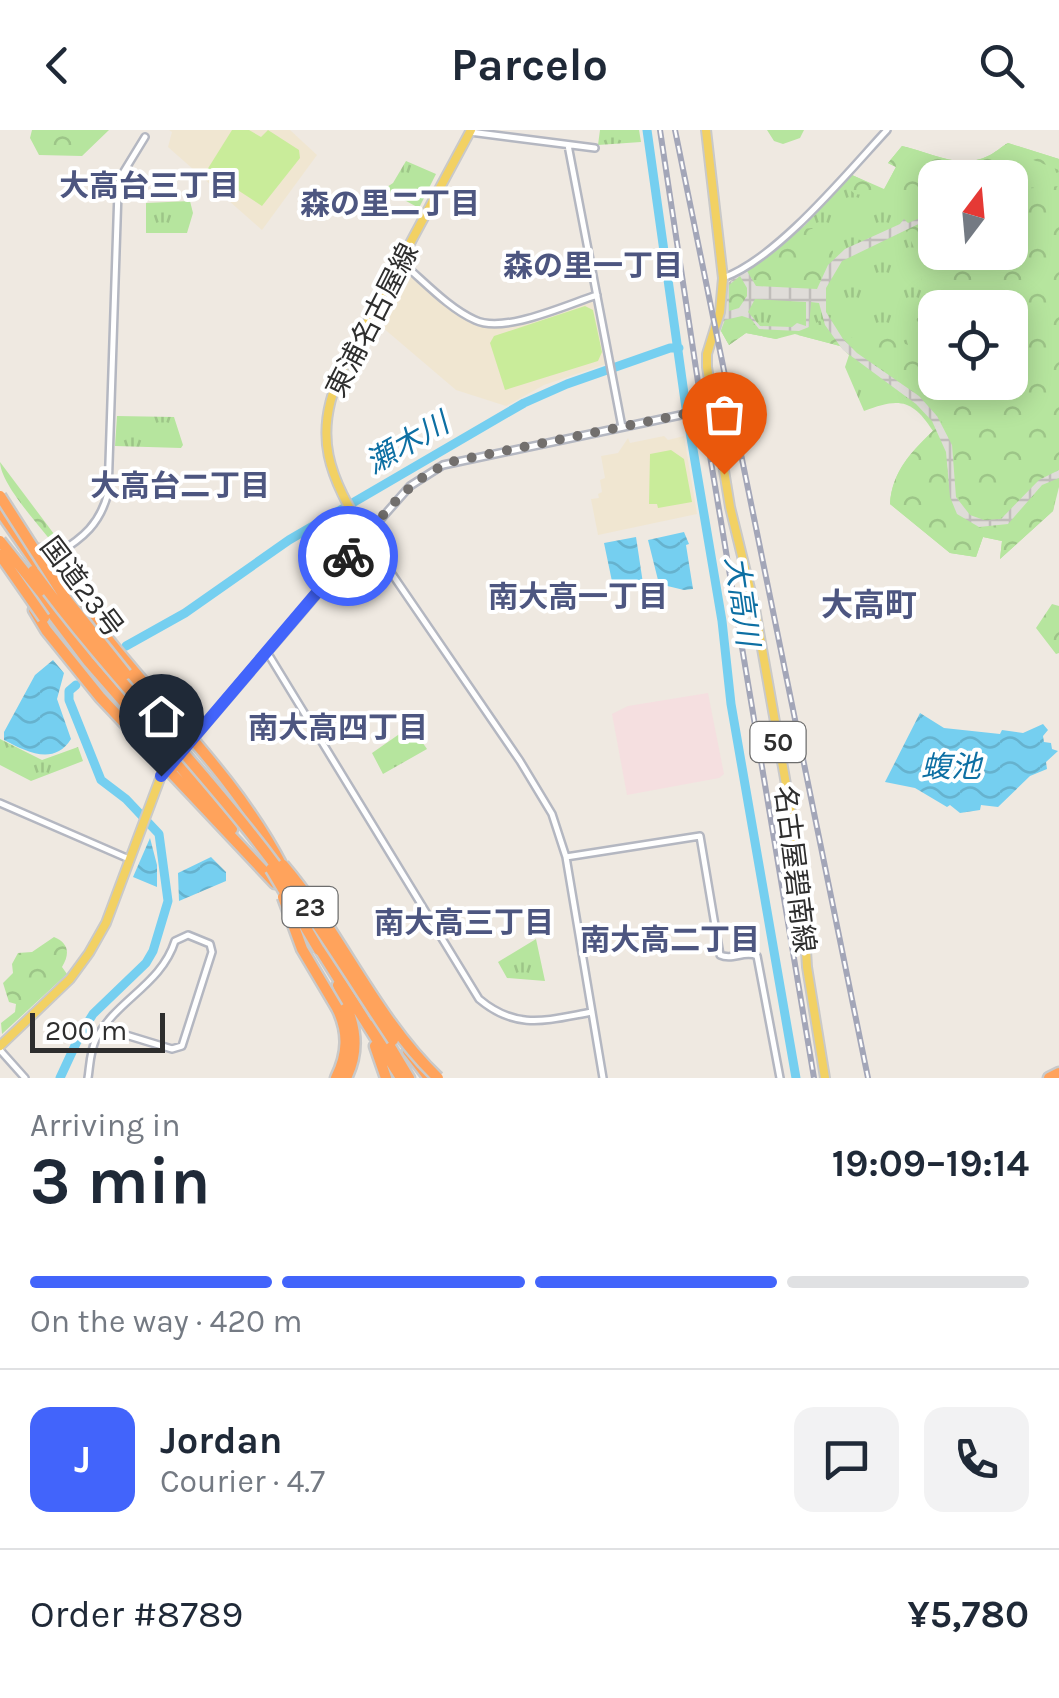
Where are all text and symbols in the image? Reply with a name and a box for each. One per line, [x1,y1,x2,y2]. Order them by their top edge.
icon: back [30,38,85,93]
icon: search [974,38,1029,93]
text: Parcelo [451,39,608,91]
north arrow [918,160,1028,270]
map controls [918,160,1028,400]
district label: 大高台三丁目 [59,168,239,204]
district label: 森の里二丁目 [300,186,480,222]
street label: 東浦名古屋線 [319,238,425,402]
district label: 森の里一丁目 [503,248,683,284]
button: locate [918,290,1028,400]
pin [682,372,767,475]
icon: bag [697,387,752,442]
water label: 瀬木川 [359,403,458,481]
district label: 大高台二丁目 [90,468,270,504]
courier [298,506,398,606]
icon: bike [321,529,376,584]
street label: 国道23号 [34,530,130,644]
water label: 大高川 [718,554,767,651]
district label: 南大高一丁目 [488,579,668,615]
district label: 大高町 [821,587,917,624]
pin [119,674,204,777]
icon: home [134,689,189,744]
district label: 南大高四丁目 [248,710,428,746]
road number: 50 [750,722,806,762]
water label: 蝮池 [921,749,984,785]
street label: 名古屋碧南線 [768,784,822,954]
road number: 23 [282,887,338,927]
district label: 南大高三丁目 [374,905,554,941]
district label: 南大高二丁目 [580,922,760,958]
scale bar [30,1008,165,1053]
text: 200 m [45,1014,127,1047]
text: Arriving in [30,1107,181,1144]
text: 19:09–19:14 [832,1141,1029,1186]
text: 3 min [30,1143,210,1219]
text: On the way · 420 m [30,1303,303,1340]
button: chat [794,1407,899,1512]
button: phone [924,1407,1029,1512]
text: Jordan [160,1418,283,1463]
text: J [74,1437,91,1482]
text: Courier · 4.7 [160,1463,325,1500]
text: Order #8789 [30,1592,243,1637]
text: ¥5,780 [907,1592,1029,1637]

